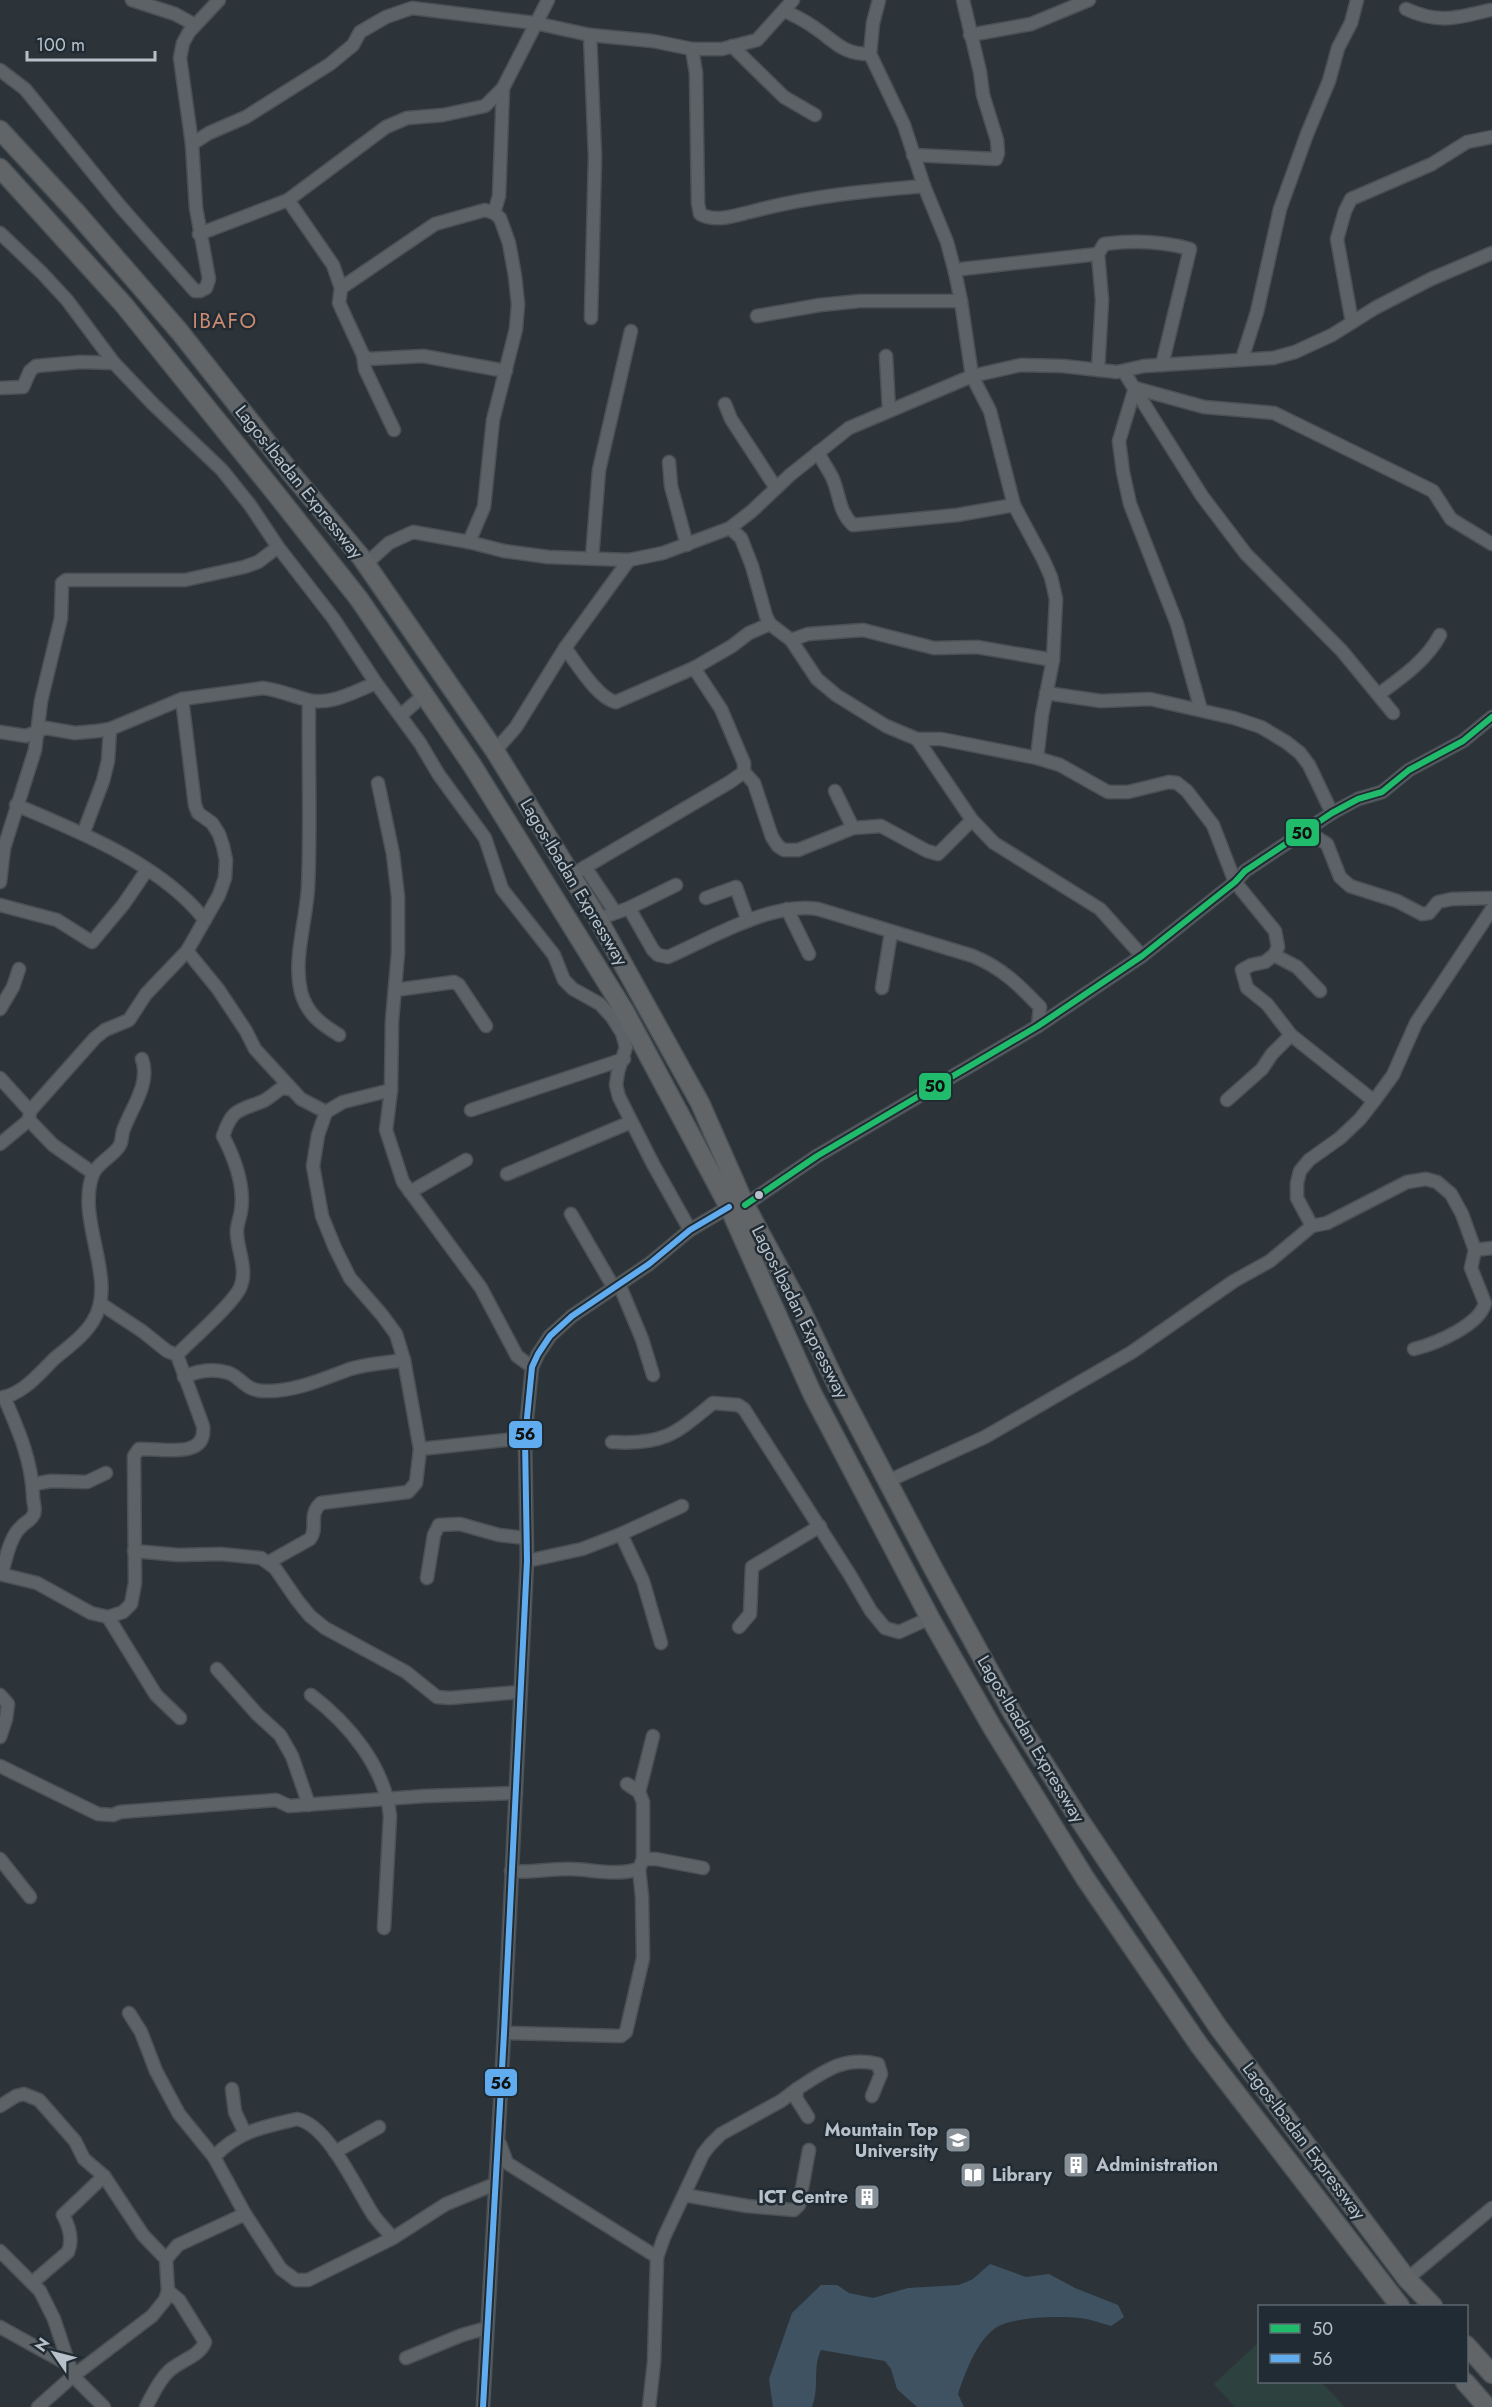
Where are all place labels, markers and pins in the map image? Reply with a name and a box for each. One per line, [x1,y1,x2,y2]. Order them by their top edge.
unlabelled marker [753,1189,765,1201]
place label: Mountain Top University [824,2117,939,2164]
school or university icon: Mountain Top University [943,2125,973,2155]
building icon: Administration [1061,2150,1091,2180]
place label: Administration [1095,2152,1218,2178]
library icon: Library [958,2160,988,2190]
place label: Library [992,2162,1053,2188]
building icon: ICT Centre [852,2182,882,2212]
place label: ICT Centre [758,2184,848,2210]

